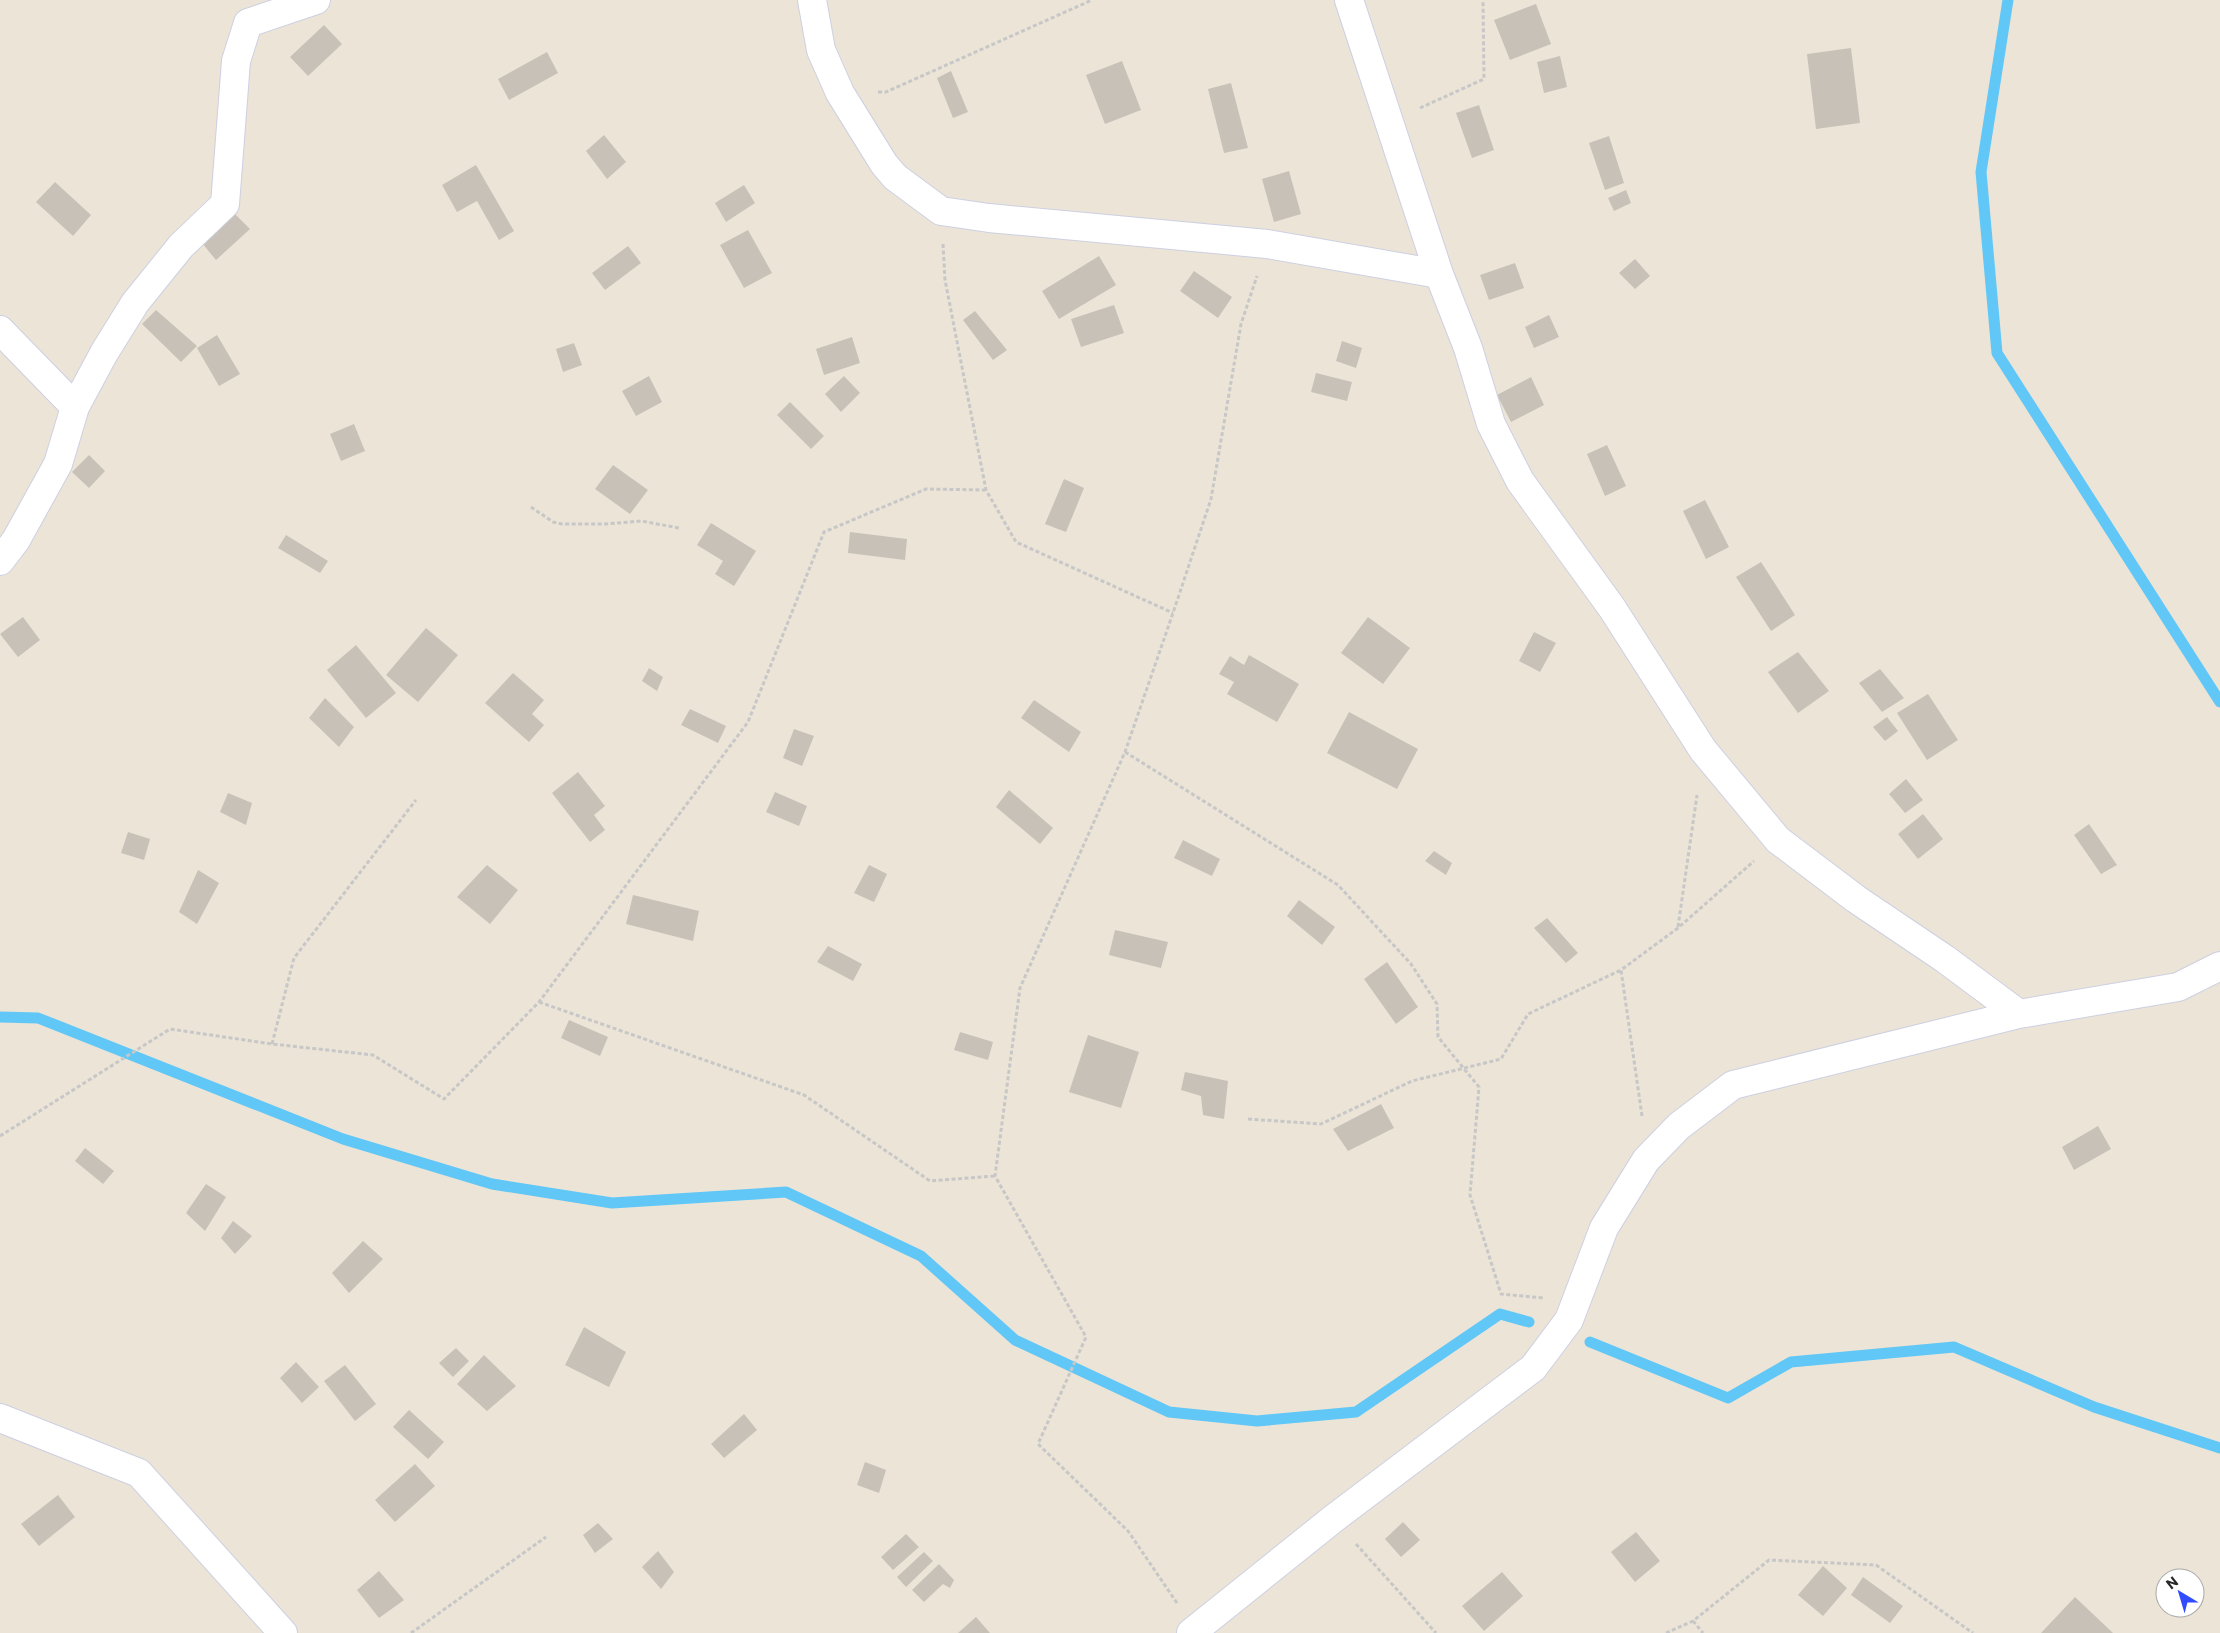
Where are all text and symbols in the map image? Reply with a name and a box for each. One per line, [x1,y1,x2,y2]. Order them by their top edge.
north arrow [2155,1568,2205,1618]
text: N [2162,1572,2181,1592]

